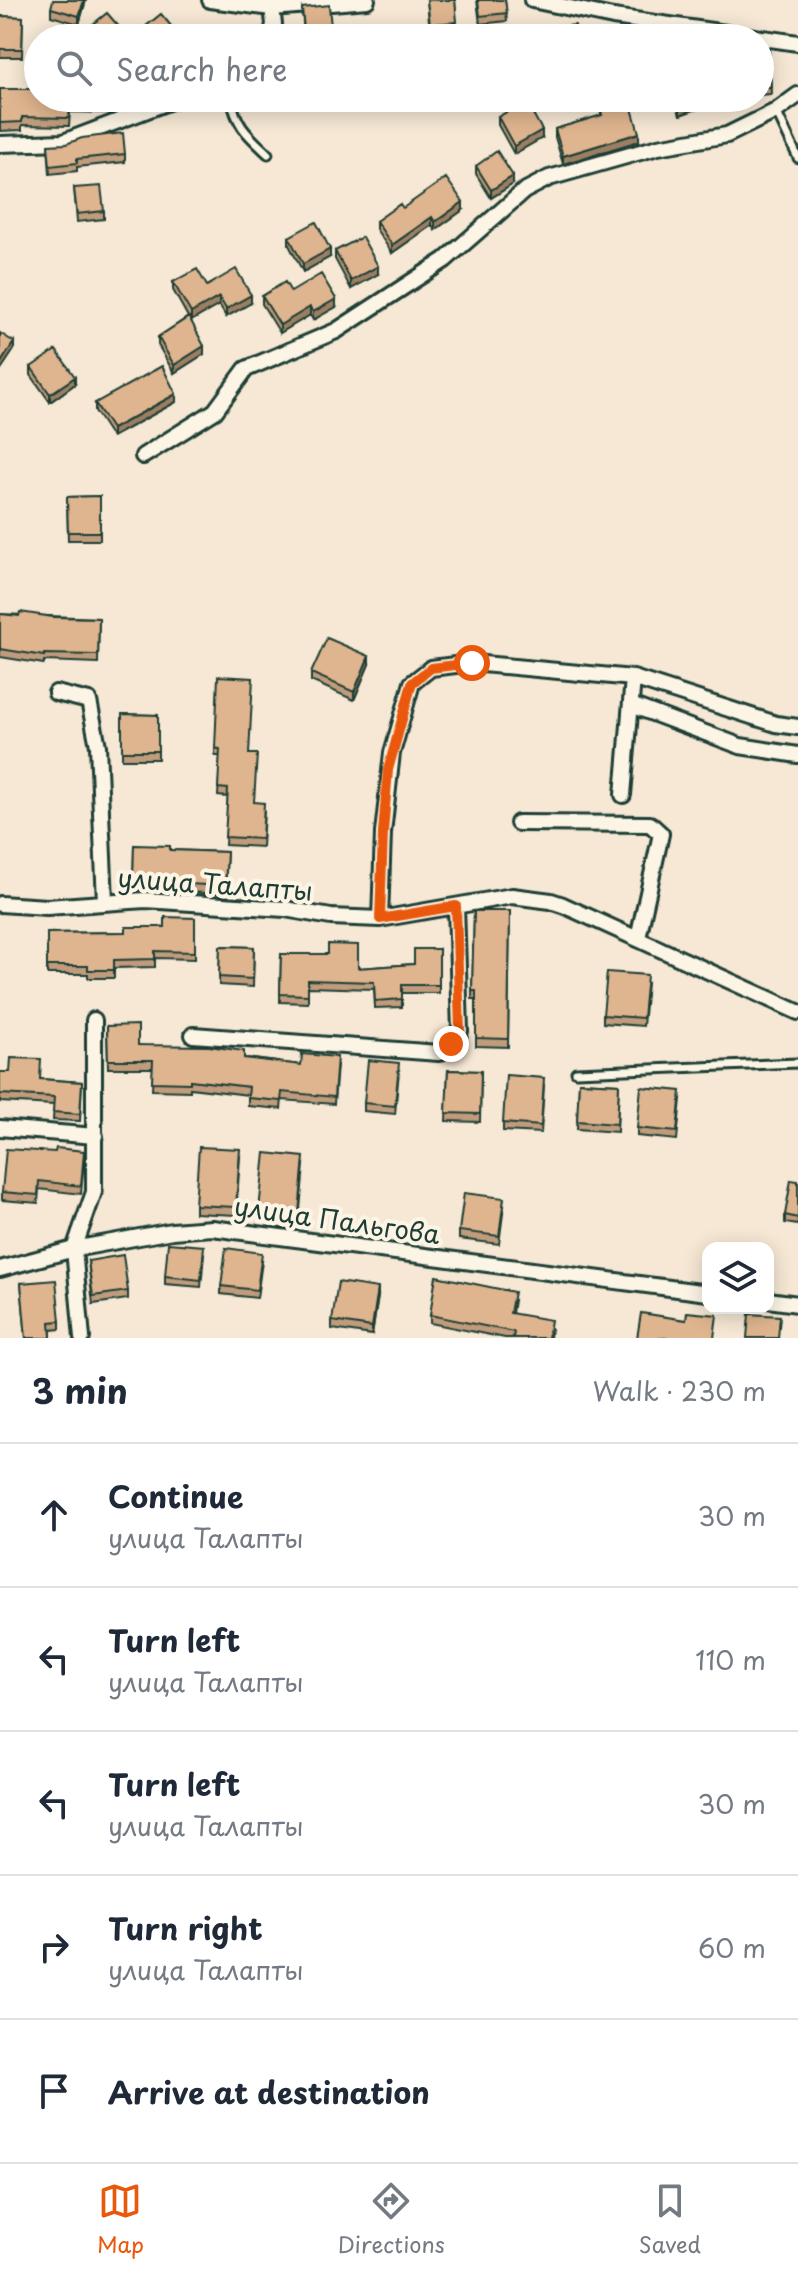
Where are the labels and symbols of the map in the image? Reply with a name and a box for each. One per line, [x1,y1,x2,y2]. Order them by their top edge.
route start [454,645,490,681]
street label: улица Талапты [116,857,314,910]
route end [433,1026,469,1062]
street label: улица Пальгова [232,1186,444,1253]

